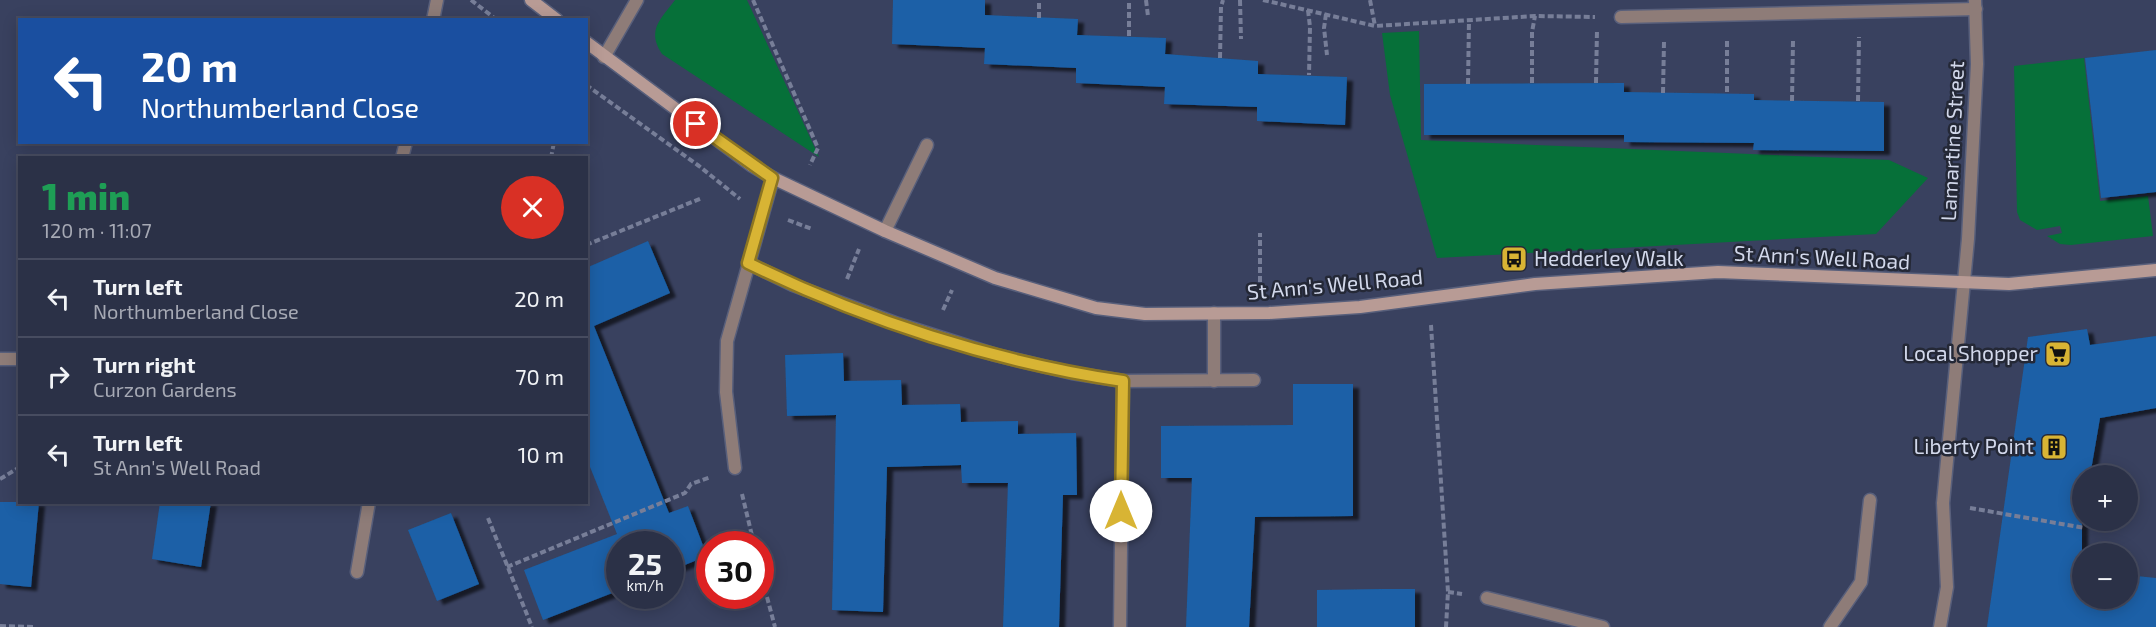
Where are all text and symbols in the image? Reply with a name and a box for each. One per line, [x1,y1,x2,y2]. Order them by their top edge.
text: 20 m [141,40,238,90]
icon: left [42,42,120,120]
street label: Lamartine Street [1935,60,1968,222]
text: Northumberland Close [141,91,419,123]
pin [670,98,721,149]
icon: arrive [679,107,712,140]
text: 1 min [42,174,130,217]
button: close [501,176,564,239]
text: 120 m · 11:07 [42,218,152,242]
street label: St Ann's Well Road [1733,239,1911,274]
bus stop icon: Hedderley Walk [1499,244,1529,274]
place label: Hedderley Walk [1534,245,1684,270]
street label: St Ann's Well Road [1246,263,1424,304]
text: Turn left [93,273,182,299]
icon: left [42,282,75,315]
text: 20 m [514,285,564,311]
text: Northumberland Close [93,299,299,323]
supermarket icon: Local Shopper [2043,339,2073,369]
place label: Local Shopper [1903,340,2039,365]
text: Turn right [93,351,195,377]
icon: right [42,360,75,393]
text: 70 m [515,363,564,389]
text: Curzon Gardens [93,377,237,401]
text: Turn left [93,429,182,455]
building icon: Liberty Point [2039,432,2069,462]
place label: Liberty Point [1913,433,2034,458]
icon: left [42,438,75,471]
text: 10 m [518,441,564,467]
text: St Ann's Well Road [93,455,261,479]
map controls [2072,465,2138,609]
button: + [2072,465,2138,531]
position arrow [1089,479,1153,543]
speed limit sign: 30 [696,531,774,609]
button: − [2072,543,2138,609]
text: 25 [628,545,662,581]
text: km/h [626,576,664,594]

